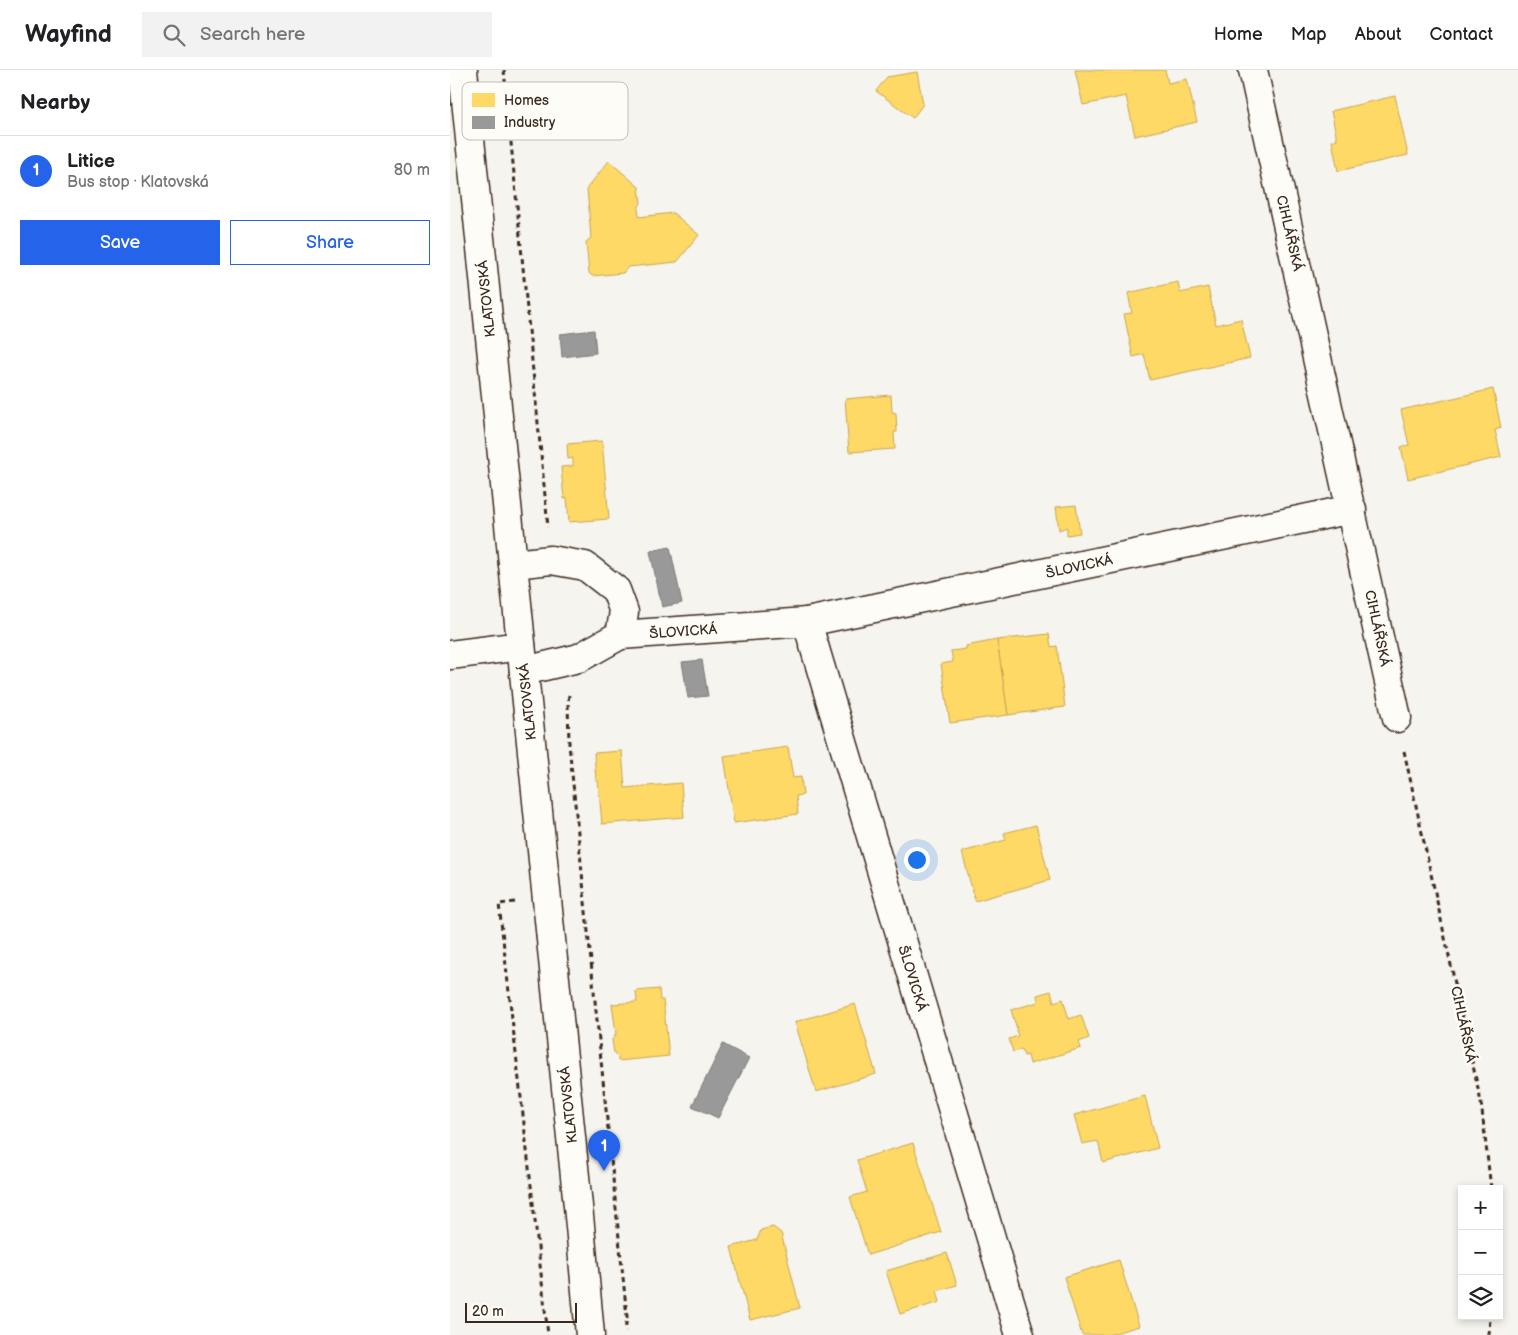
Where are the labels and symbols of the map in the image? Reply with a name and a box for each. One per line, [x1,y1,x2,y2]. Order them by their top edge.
legend [462,82,628,140]
text: Homes [504,92,549,109]
text: Industry [504,114,556,131]
street label: CIHLÁŘSKÁ [1273,193,1308,273]
street label: KLATOVSKÁ [473,259,499,338]
street label: ŠLOVICKÁ [1044,550,1114,582]
street label: CIHLÁŘSKÁ [1361,588,1395,668]
street label: ŠLOVICKÁ [648,620,718,642]
street label: KLATOVSKÁ [514,662,540,741]
your location [904,847,930,873]
street label: ŠLOVICKÁ [894,943,932,1013]
street label: CIHLÁŘSKÁ [1447,984,1481,1064]
street label: KLATOVSKÁ [555,1065,581,1144]
pin: 1 [588,1130,620,1171]
scale bar [465,1300,578,1323]

